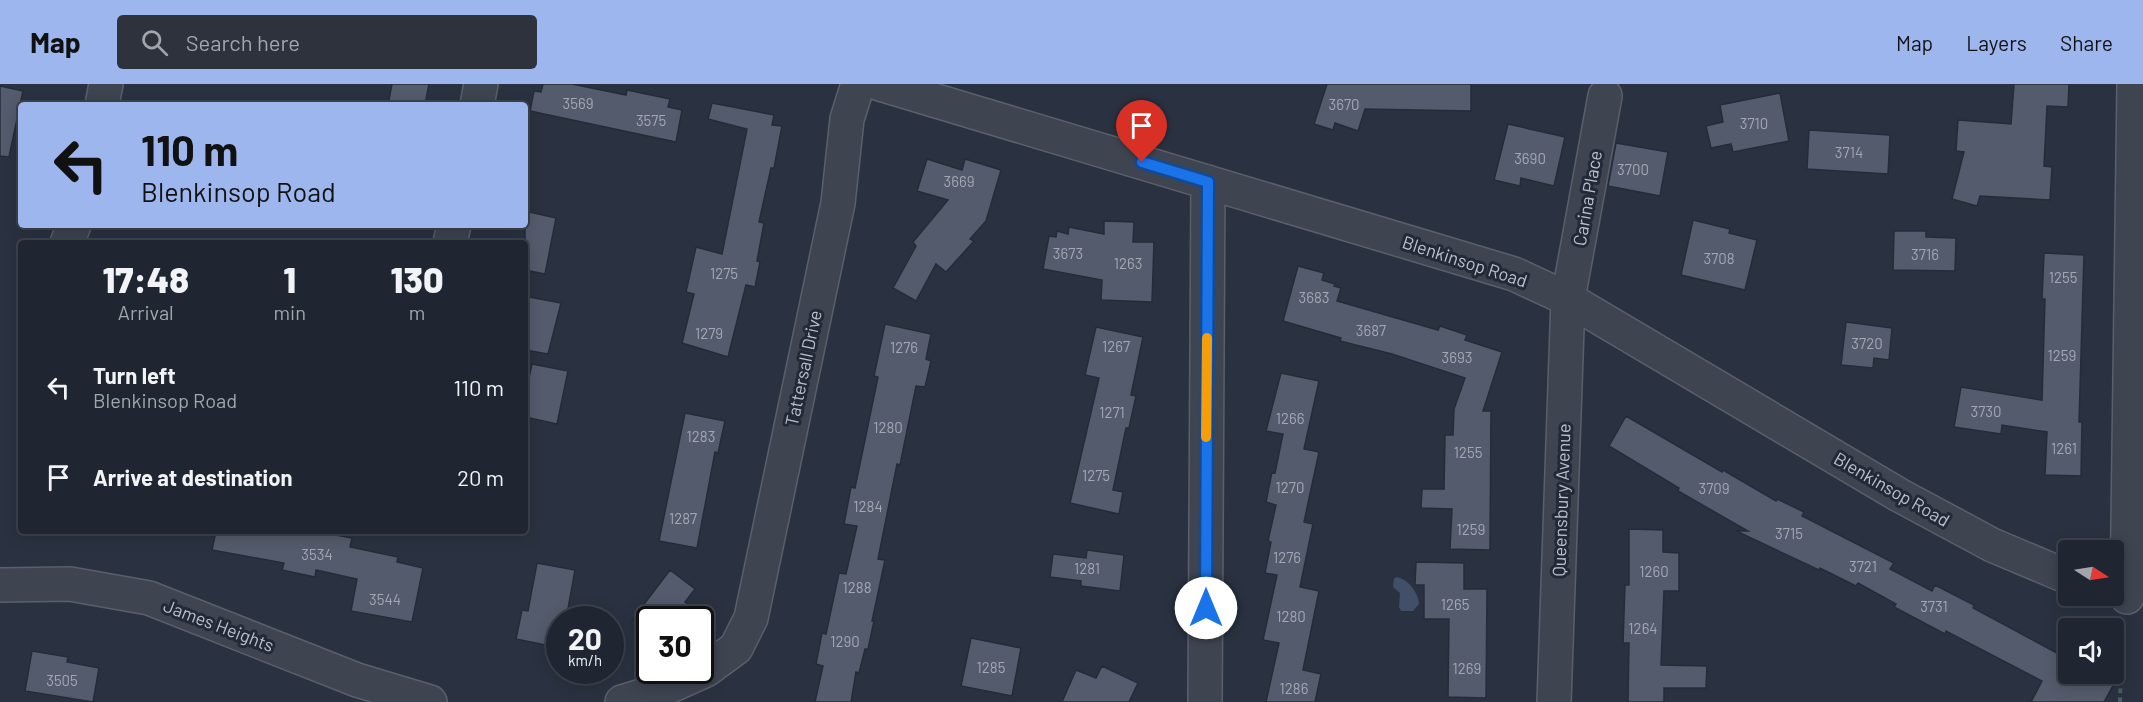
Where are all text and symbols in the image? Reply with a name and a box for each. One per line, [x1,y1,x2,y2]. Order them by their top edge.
search box [117,15,537,69]
text: Map [30,25,81,59]
icon: search [138,26,171,59]
text: Search here [186,29,300,55]
text: Map [1896,30,1933,55]
text: Layers [1966,30,2027,55]
text: Share [2060,30,2113,55]
house number: 3569 [563,94,593,112]
house number: 3670 [1328,95,1360,113]
pin [1116,100,1167,162]
icon: arrive [1125,109,1158,142]
house number: 3575 [636,111,666,129]
house number: 3710 [1740,114,1768,132]
text: 110 m [141,124,238,174]
icon: left [42,126,120,204]
house number: 3714 [1835,143,1863,161]
house number: 3690 [1514,149,1546,167]
street label: Carina Place [1568,149,1606,247]
house number: 3700 [1617,160,1649,178]
house number: 3669 [944,172,975,190]
text: Blenkinsop Road [141,175,336,207]
street label: Blenkinsop Road [1400,230,1530,292]
house number: 3673 [1053,244,1083,262]
house number: 3716 [1911,245,1939,263]
house number: 3708 [1703,249,1735,267]
house number: 1263 [1114,254,1142,272]
text: 17:48 [102,257,189,300]
text: 1 [283,257,296,300]
text: 130 [390,257,444,300]
house number: 1275 [710,264,738,282]
house number: 1255 [2049,268,2077,286]
house number: 3683 [1299,288,1330,306]
text: Arrival [118,300,174,324]
text: min [274,300,306,324]
text: m [409,300,425,324]
street label: Tattersall Drive [780,308,826,428]
house number: 3687 [1356,321,1386,339]
house number: 1279 [695,324,723,342]
house number: 3720 [1851,334,1883,352]
house number: 1267 [1102,337,1130,355]
house number: 1276 [890,338,918,356]
house number: 1259 [2048,346,2076,364]
house number: 3693 [1442,348,1473,366]
text: Turn left [93,362,176,388]
icon: left [42,371,75,404]
text: 110 m [454,374,504,400]
text: Blenkinsop Road [93,388,237,412]
house number: 3730 [1970,402,2002,420]
house number: 1271 [1099,403,1125,421]
house number: 1266 [1276,409,1304,427]
house number: 1280 [873,418,903,436]
street label: Queensbury Avenue [1547,423,1575,577]
house number: 1283 [687,427,715,445]
house number: 1261 [2051,439,2077,457]
house number: 1255 [1454,443,1482,461]
street label: Blenkinsop Road [1830,447,1954,531]
icon: arrive [42,461,75,494]
text: Arrive at destination [93,464,292,490]
text: 20 m [457,464,504,490]
house number: 1275 [1082,466,1110,484]
house number: 1270 [1276,478,1304,496]
house number: 3709 [1698,479,1730,497]
house number: 1284 [853,497,883,515]
house number: 1287 [669,509,697,527]
house number: 1259 [1457,520,1485,538]
house number: 3715 [1775,524,1803,542]
north arrow [2058,540,2124,606]
map controls [2058,540,2124,684]
house number: 3534 [301,545,333,563]
house number: 1276 [1273,548,1301,566]
house number: 3721 [1849,557,1877,575]
house number: 1281 [1074,559,1100,577]
house number: 1260 [1639,562,1669,580]
position arrow [1174,576,1238,640]
house number: 1288 [843,578,871,596]
house number: 3544 [369,590,401,608]
street label: James Heights [161,594,277,656]
house number: 1265 [1441,595,1469,613]
house number: 3731 [1920,597,1948,615]
speed limit sign: 30 [636,606,714,684]
house number: 1280 [1276,607,1306,625]
button: sound [2058,618,2124,684]
house number: 1264 [1628,619,1658,637]
text: 20 [568,620,602,656]
house number: 1290 [830,632,860,650]
text: km/h [568,651,602,669]
house number: 1285 [977,658,1005,676]
house number: 1269 [1453,659,1481,677]
house number: 3505 [46,671,78,689]
house number: 1286 [1280,679,1308,697]

